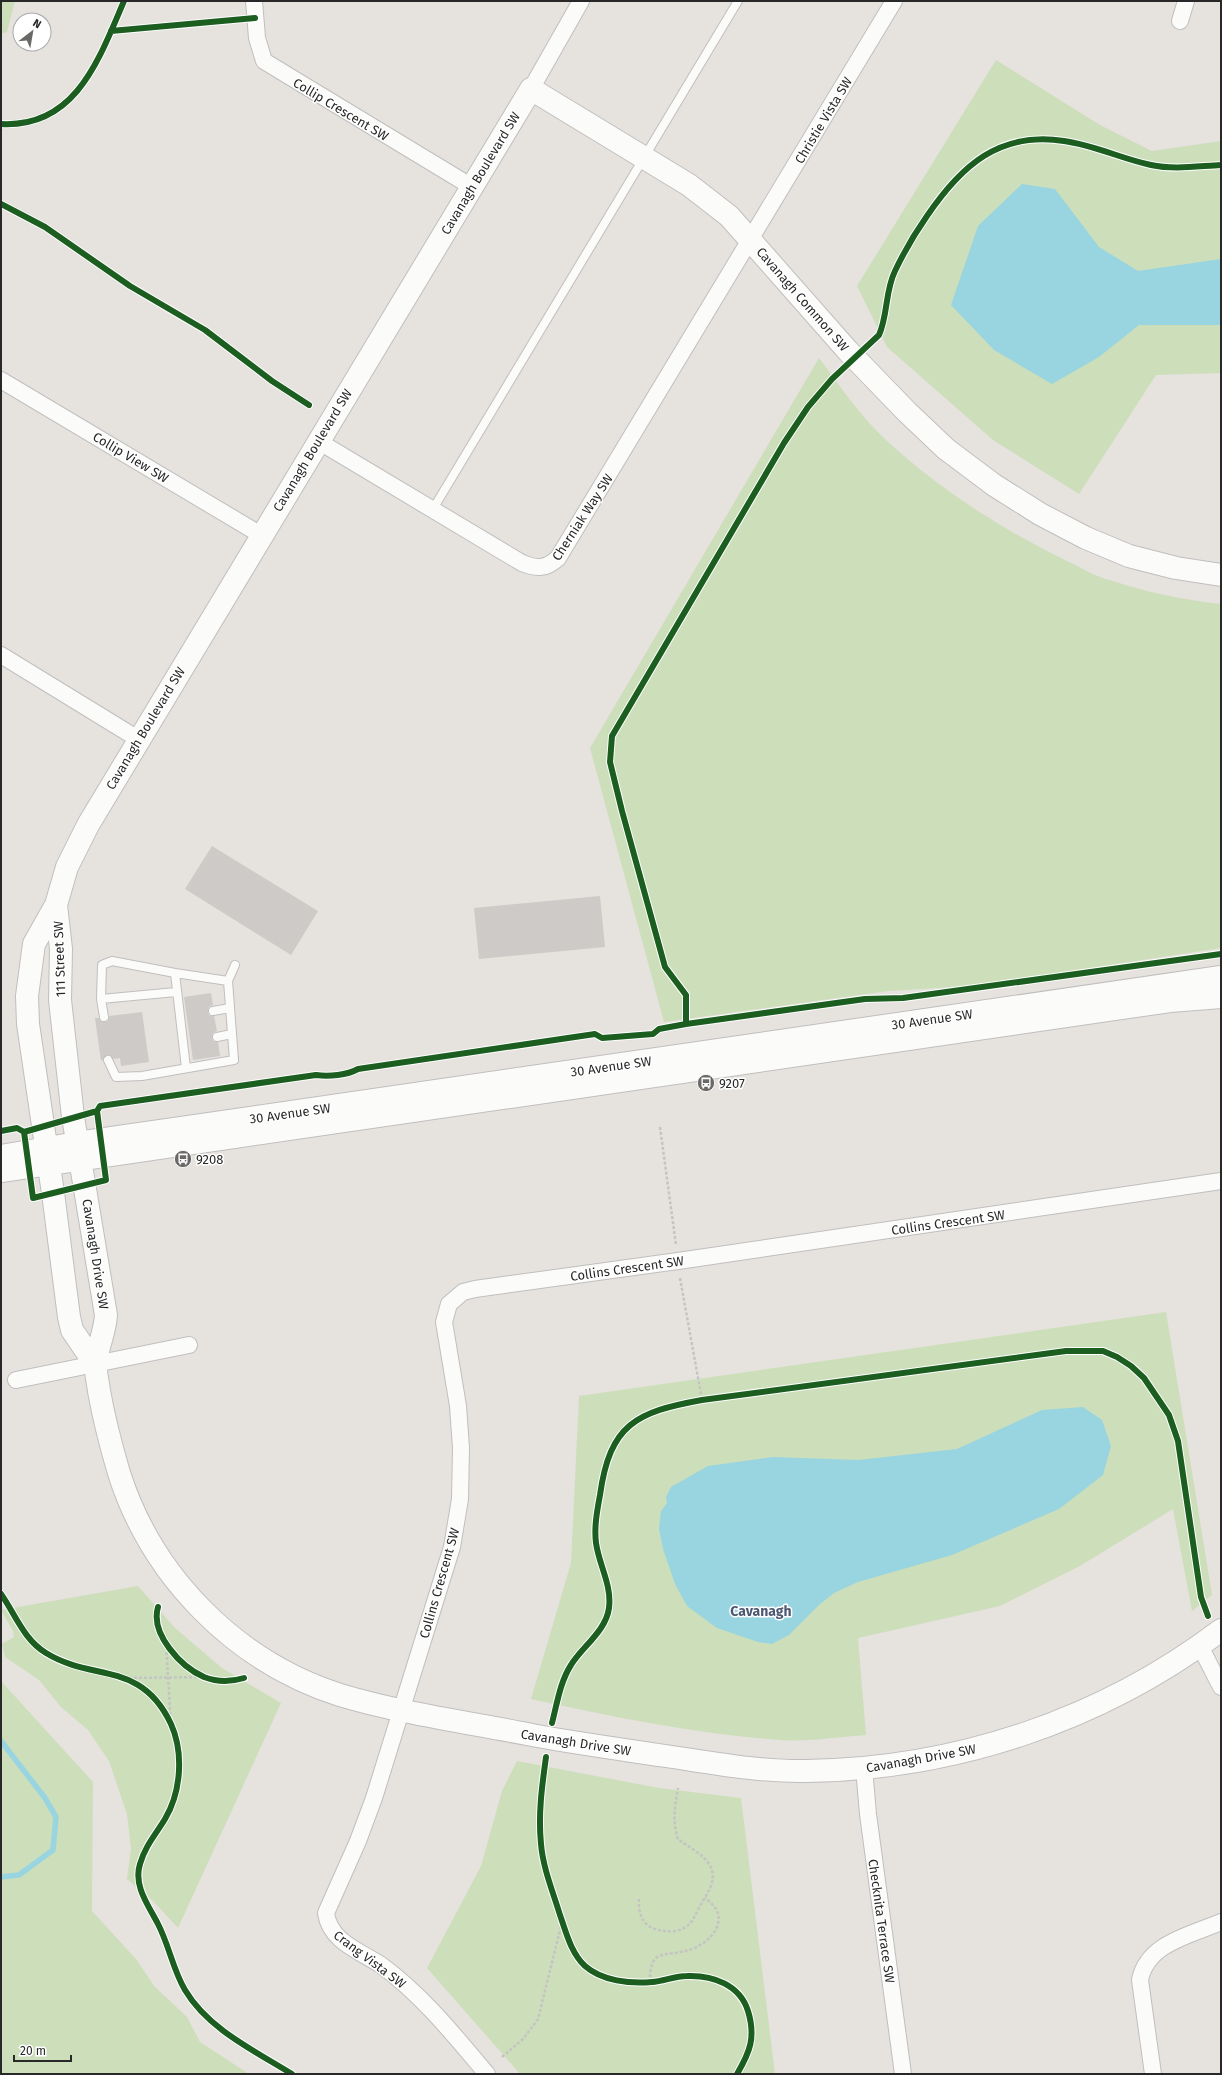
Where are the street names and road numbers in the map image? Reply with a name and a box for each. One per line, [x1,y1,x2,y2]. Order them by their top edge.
street label: Christie Vista SW [792,74,855,166]
street label: Collip Crescent SW [290,75,391,144]
street label: Cavanagh Boulevard SW [438,109,523,237]
street label: Cavanagh Common SW [753,244,852,355]
street label: Cavanagh Boulevard SW [270,386,355,514]
street label: Collip View SW [90,429,171,486]
street label: Cherniak Way SW [549,471,616,563]
street label: Cavanagh Boulevard SW [103,664,188,792]
street label: 111 Street SW [51,920,68,997]
street label: 30 Avenue SW [891,1006,974,1033]
street label: 30 Avenue SW [570,1053,653,1080]
street label: 30 Avenue SW [249,1100,332,1127]
street label: Cavanagh Drive SW [79,1198,112,1310]
street label: Collins Crescent SW [890,1207,1006,1238]
street label: Collins Crescent SW [569,1253,685,1284]
street label: Collins Crescent SW [417,1526,463,1640]
street label: Cavanagh Drive SW [520,1726,632,1759]
street label: Cavanagh Drive SW [865,1741,977,1776]
street label: Checknita Terrace SW [865,1858,898,1984]
street label: Crang Vista SW [331,1927,409,1992]

